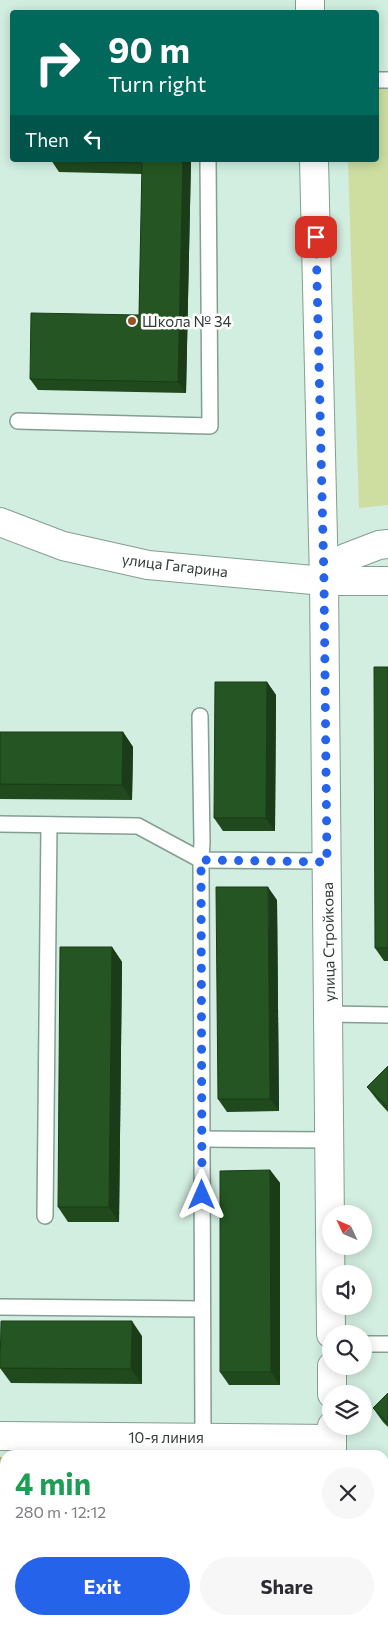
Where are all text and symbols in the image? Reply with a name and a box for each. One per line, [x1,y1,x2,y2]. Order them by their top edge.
text: 90 m [108,27,190,70]
icon: right [25,30,90,95]
text: Turn right [108,70,206,97]
icon: left [79,125,107,153]
text: Then [25,128,69,151]
pin [295,216,337,258]
icon: arrive [302,223,330,251]
place label: Школа № 34 [142,312,232,330]
marker: Школа № 34 [126,315,138,327]
street label: улица Гагарина [121,550,229,580]
street label: улица Стройкова [318,882,338,1002]
position arrow [175,1168,227,1220]
north arrow [322,1205,372,1255]
map controls [322,1205,372,1435]
button: sound [322,1265,372,1315]
button: search [322,1325,372,1375]
button: layers [322,1385,372,1435]
street label: 10-я линия [128,1428,204,1446]
text: 4 min [15,1464,91,1501]
button: close [322,1467,374,1519]
text: 280 m · 12:12 [15,1502,106,1521]
button: Exit [15,1557,190,1615]
button: Share [200,1557,374,1615]

